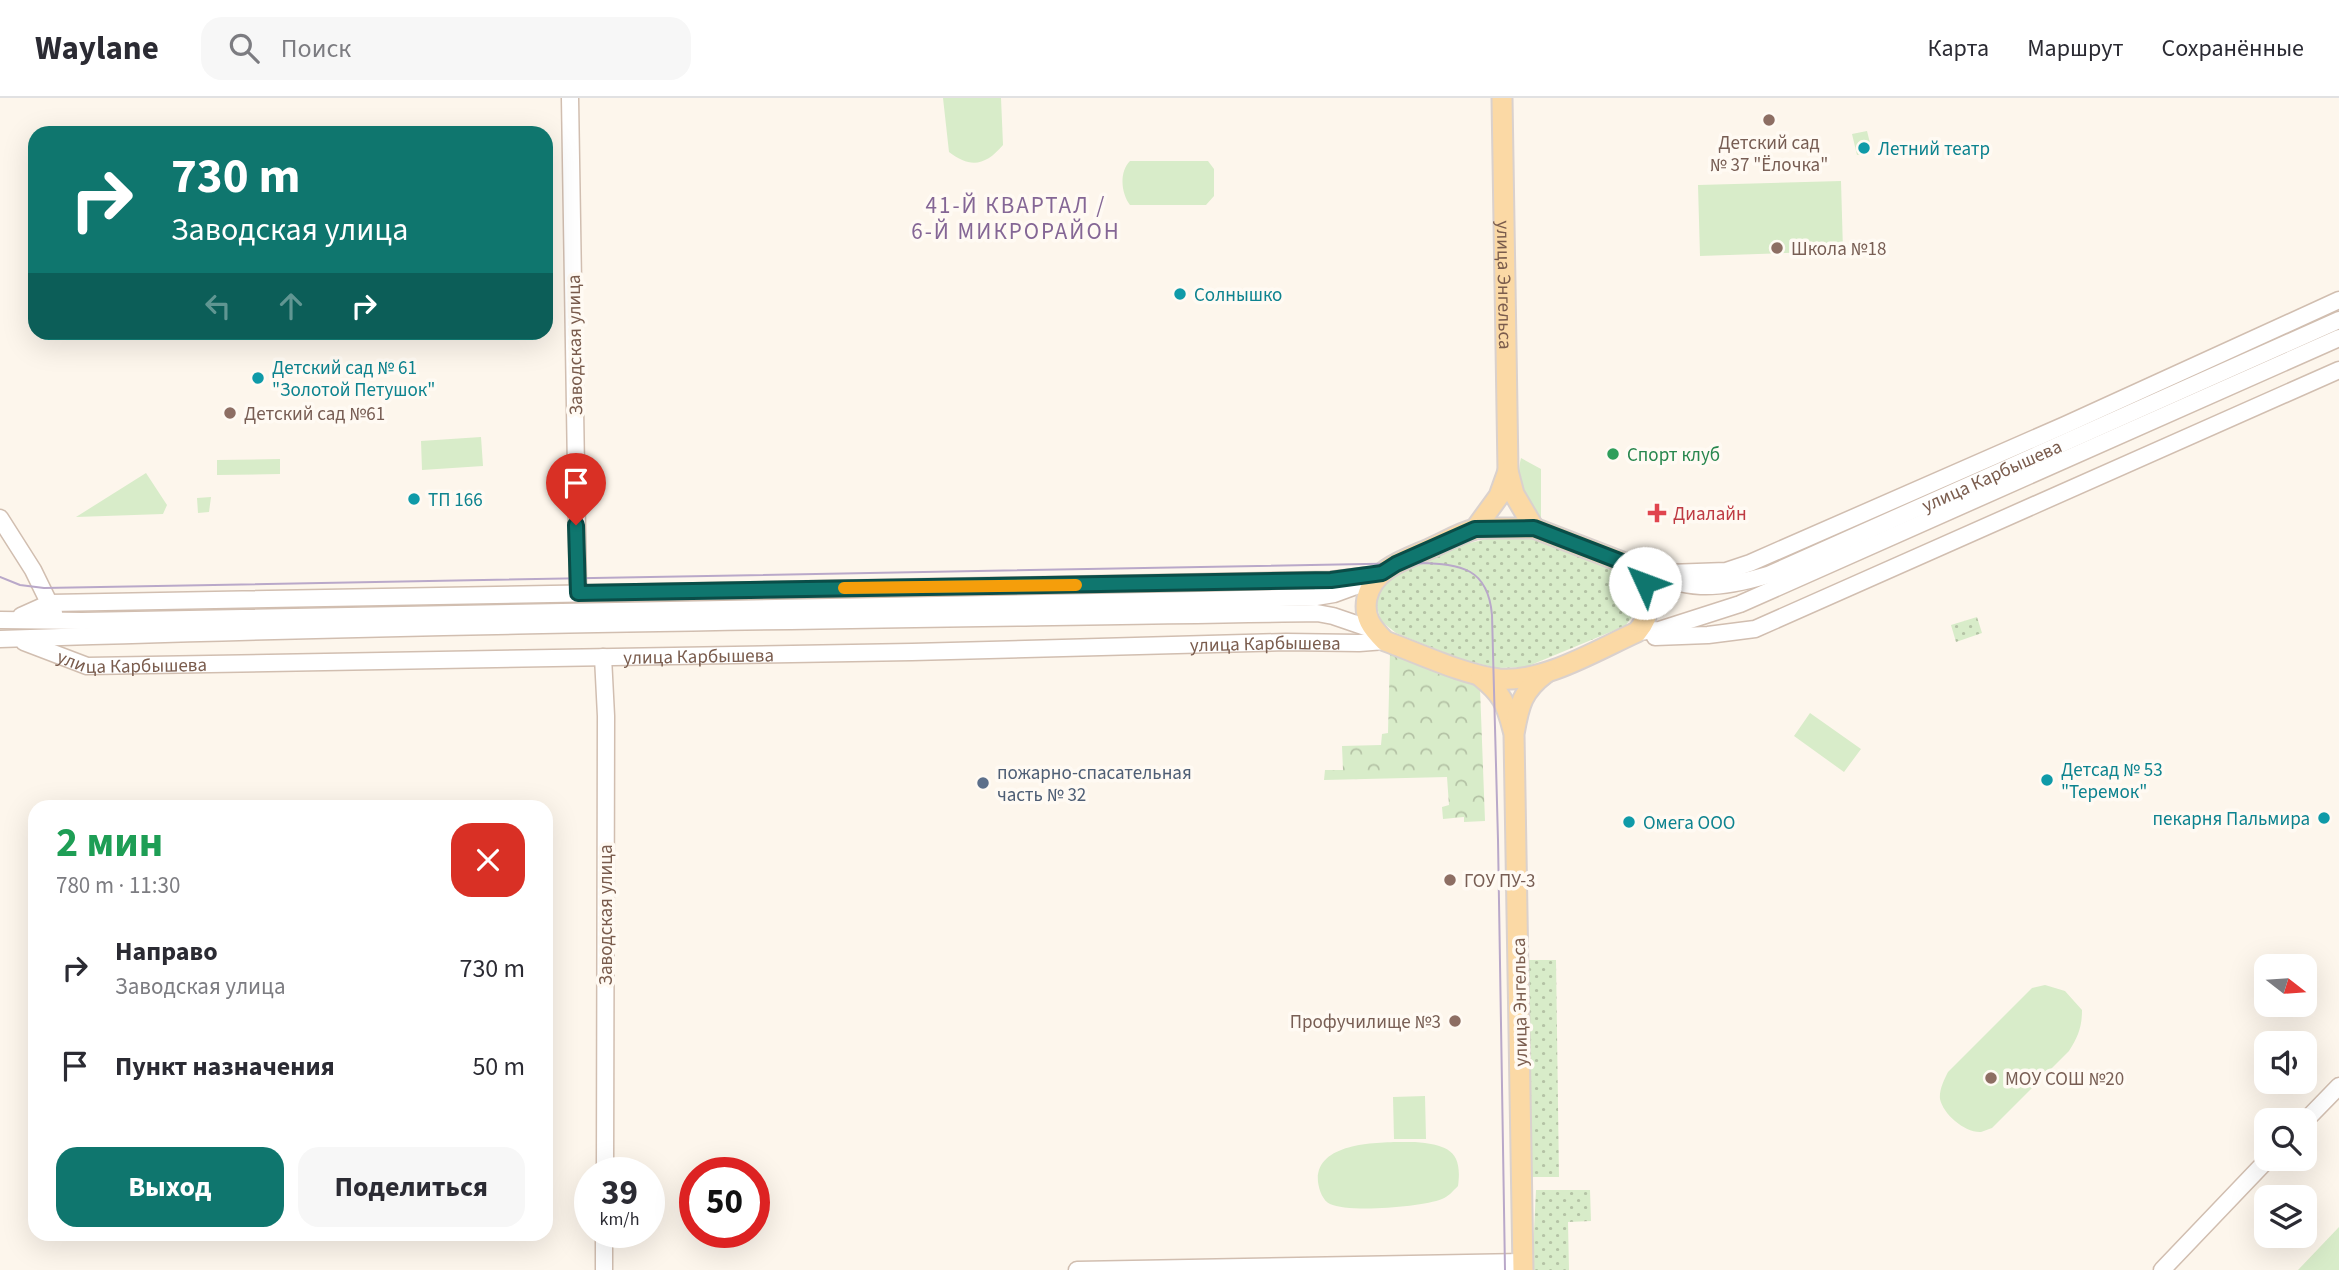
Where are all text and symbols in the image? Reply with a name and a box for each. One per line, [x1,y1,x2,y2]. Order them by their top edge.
search box [201,17,691,80]
text: Waylane [35,25,159,72]
icon: search [225,29,263,67]
text: Поиск [281,30,351,67]
text: Карта [1928,31,1989,66]
text: Маршрут [2027,31,2123,66]
text: Сохранённые [2161,31,2304,66]
marker: Детский сад № 37 "Ёлочка" [1761,112,1777,128]
place label: Детский сад № 37 "Ёлочка" [1710,130,1828,179]
place label: Летний театр [1878,136,1990,163]
marker: Летний театр [1856,140,1872,156]
text: 730 m [171,142,300,212]
icon: right [56,154,147,245]
district label: 41-Й КВАРТАЛ / 6-Й МИКРОРАЙОН [911,189,1121,248]
text: Заводская улица [171,207,408,253]
street label: улица Энгельса [1489,220,1518,350]
place label: Школа №18 [1791,236,1886,263]
marker: Школа №18 [1769,240,1785,256]
street label: Заводская улица [561,274,590,416]
place label: Солнышко [1194,282,1282,309]
marker: Солнышко [1172,286,1188,302]
icon: left [199,287,237,325]
icon: ahead [272,287,310,325]
icon: right [345,287,383,325]
place label: Детский сад № 61 "Золотой Петушок" [272,355,435,404]
marker: Детский сад № 61 "Золотой Петушок" [250,370,266,386]
place label: Детский сад №61 [244,401,385,428]
marker: Детский сад №61 [222,405,238,421]
street label: улица Карбышева [1918,434,2066,520]
place label: Спорт клуб [1627,442,1720,469]
marker: Спорт клуб [1605,446,1621,462]
pin [546,453,606,525]
icon: arrive [557,464,595,502]
place label: ТП 166 [428,487,483,514]
marker: ТП 166 [406,491,422,507]
place label: Диалайн [1673,501,1747,528]
marker: Диалайн [1647,503,1667,523]
position arrow [1608,546,1682,620]
street label: улица Карбышева [1190,630,1341,660]
street label: улица Карбышева [623,642,774,672]
street label: улица Карбышева [53,644,207,681]
place label: Детсад № 53 "Теремок" [2061,757,2163,806]
place label: пожарно-спасательная часть № 32 [997,760,1192,809]
marker: Детсад № 53 "Теремок" [2039,772,2055,788]
marker: пожарно-спасательная часть № 32 [975,775,991,791]
place label: пекарня Пальмира [2153,806,2310,833]
place label: Омега ООО [1643,810,1735,837]
marker: пекарня Пальмира [2316,810,2332,826]
text: 2 мин [56,813,163,873]
marker: Омега ООО [1621,814,1637,830]
button: close [451,823,525,897]
street label: Заводская улица [593,845,620,985]
place label: ГОУ ПУ-3 [1464,868,1536,895]
text: 780 m · 11:30 [56,869,180,902]
marker: ГОУ ПУ-3 [1442,872,1458,888]
text: Направо [115,933,218,970]
street label: улица Энгельса [1506,937,1535,1067]
icon: right [56,949,94,987]
text: 730 m [459,950,525,987]
north arrow [2254,954,2317,1017]
map controls [2254,954,2317,1248]
text: Заводская улица [115,970,286,1003]
place label: Профучилище №3 [1290,1009,1441,1036]
marker: Профучилище №3 [1447,1013,1463,1029]
button: sound [2254,1031,2317,1094]
icon: arrive [56,1047,94,1085]
text: Пункт назначения [115,1048,335,1085]
text: 50 m [472,1048,525,1085]
place label: МОУ СОШ №20 [2005,1066,2124,1093]
marker: МОУ СОШ №20 [1983,1070,1999,1086]
button: search [2254,1108,2317,1171]
button: Выход [56,1147,284,1227]
button: Поделиться [298,1147,525,1227]
speed limit sign: 50 [679,1157,770,1248]
text: 39 [601,1168,638,1218]
button: layers [2254,1185,2317,1248]
text: km/h [600,1207,639,1232]

